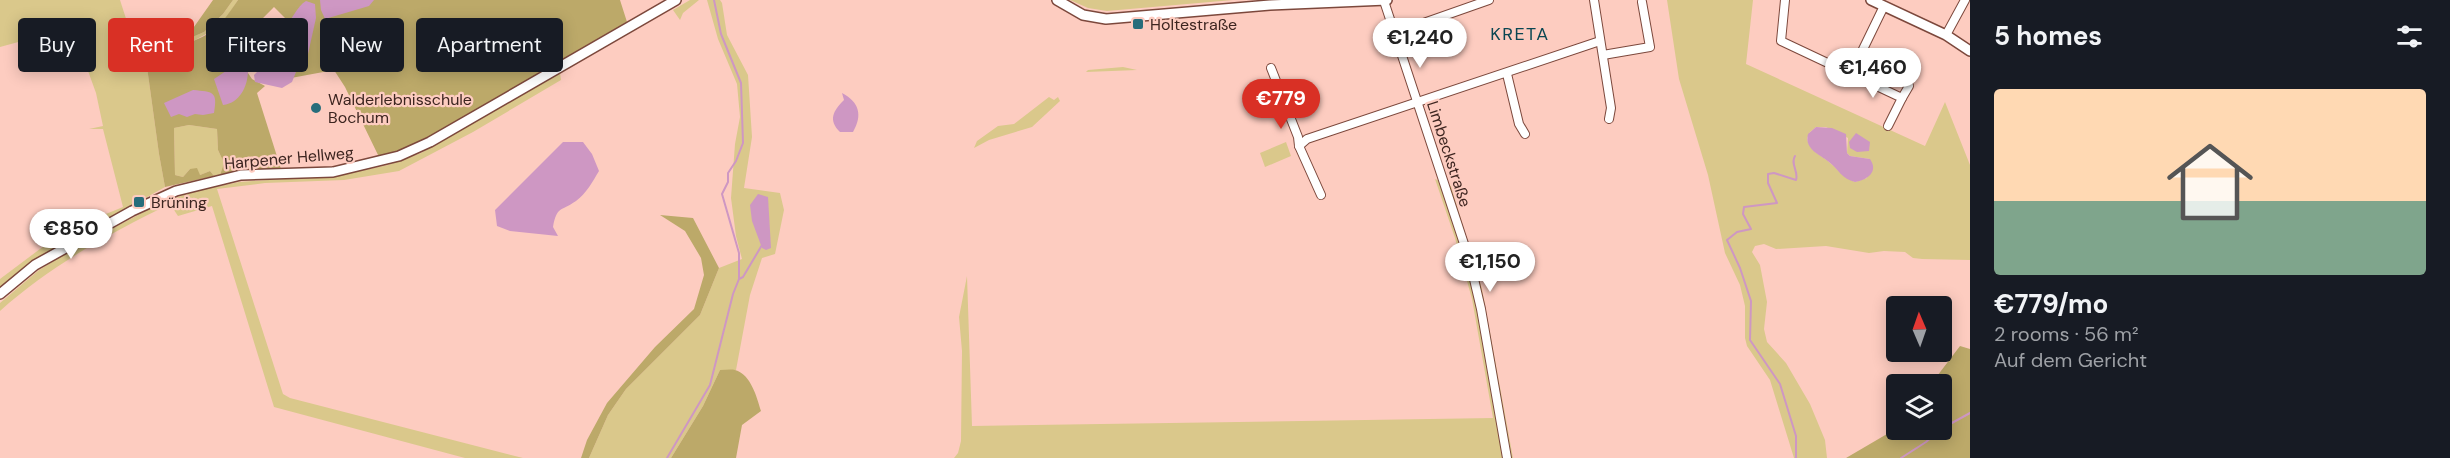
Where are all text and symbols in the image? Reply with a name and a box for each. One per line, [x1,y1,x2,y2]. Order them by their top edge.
place label: Holtestraße [1150,14,1237,35]
marker: Holtestraße [1131,17,1145,31]
chip: Buy [18,18,96,72]
chip: Rent [108,18,194,72]
chip: Filters [206,18,308,72]
chip: New [320,18,404,72]
chip: Apartment [416,18,563,72]
pin: €1,240 [1371,18,1469,69]
text: 5 homes [1994,19,2102,53]
icon: filters [2393,20,2426,53]
district label: KRETA [1490,22,1550,46]
text: €1,240 [1387,24,1453,50]
pin: €1,460 [1824,48,1922,99]
text: €1,460 [1839,54,1907,80]
pin: €779 [1245,79,1317,130]
text: €779 [1256,85,1306,111]
place label: Walderlebnisschule Bochum [328,89,472,128]
street label: Limbeckstraße [1422,98,1476,210]
marker: Walderlebnisschule Bochum [309,101,323,115]
icon: home [2156,128,2264,236]
street label: Harpener Hellweg [223,142,355,174]
place label: Brüning [151,192,207,213]
marker: Brüning [132,195,146,209]
pin: €850 [35,209,107,260]
text: €850 [44,215,98,241]
pin: €1,150 [1441,242,1539,293]
text: €1,150 [1459,248,1521,274]
text: €779/mo [1994,287,2108,321]
north arrow [1886,296,1952,362]
map controls [1886,296,1952,440]
text: 2 rooms · 56 m² [1994,321,2139,347]
text: Auf dem Gericht [1994,347,2147,373]
button: layers [1886,374,1952,440]

